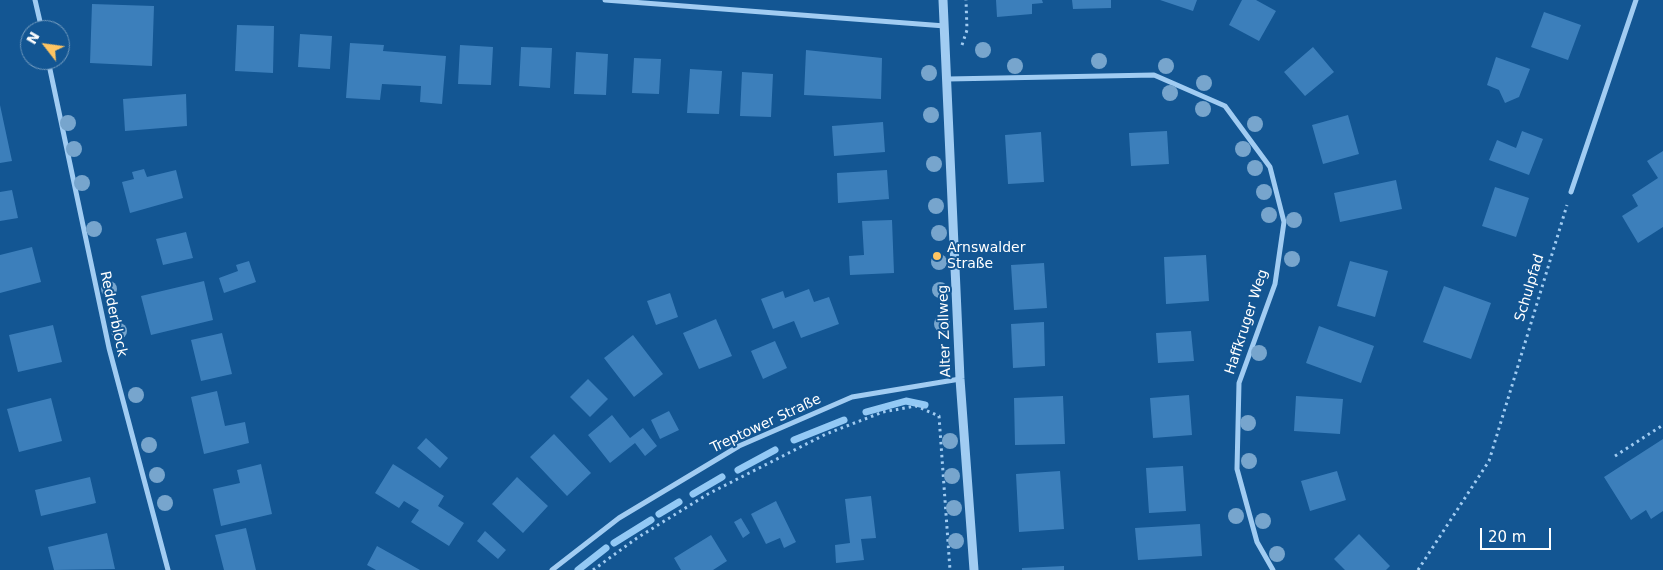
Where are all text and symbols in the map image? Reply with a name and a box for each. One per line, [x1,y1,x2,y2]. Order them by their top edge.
north arrow [20,20,70,70]
text: N [23,29,43,47]
place label: Arnswalder Straße [947,240,1025,272]
marker: Arnswalder Straße [931,250,943,262]
street label: Schulpfad [1512,252,1548,324]
street label: Haffkruger Weg [1222,267,1272,377]
street label: Redderblock [96,270,130,358]
street label: Alter Zollweg [935,284,955,378]
street label: Treptower Straße [708,391,824,457]
scale bar [1483,518,1554,550]
text: 20 m [1488,528,1526,546]

